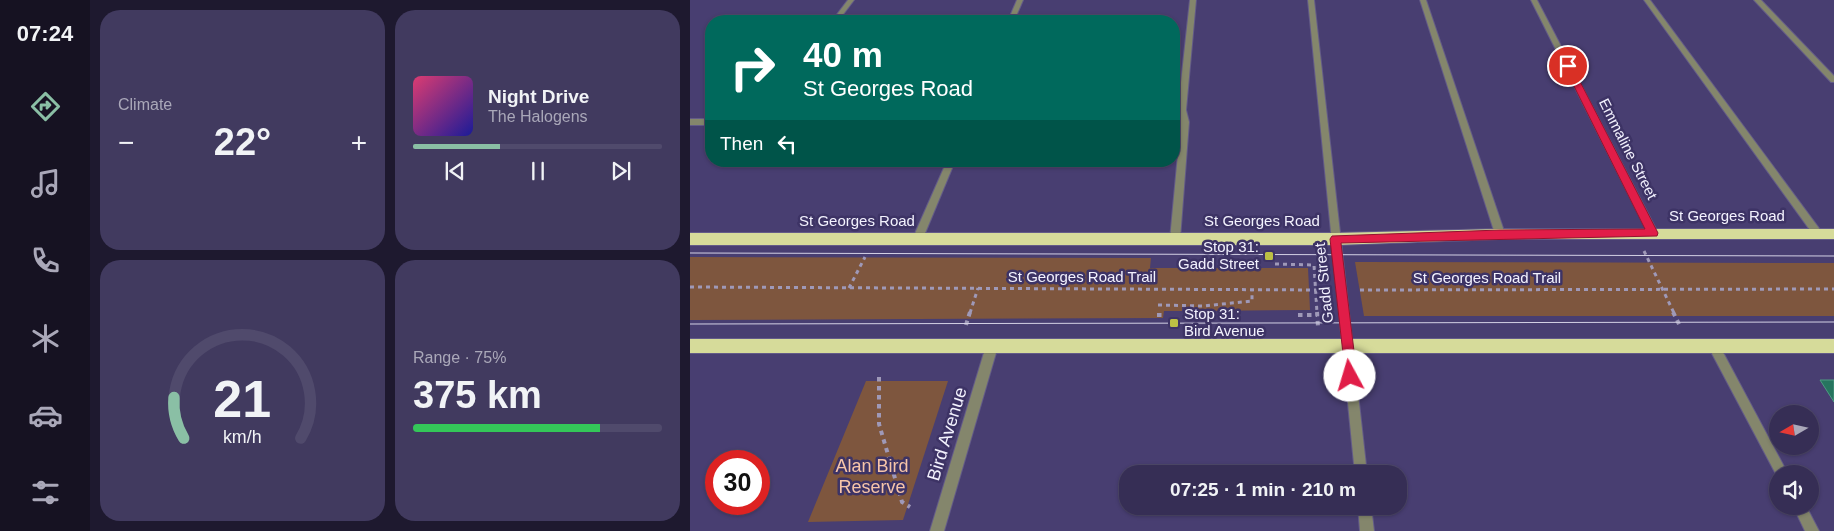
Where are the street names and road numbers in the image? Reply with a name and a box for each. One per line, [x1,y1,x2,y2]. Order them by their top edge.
street label: Emmaline Street [1596,96,1662,203]
street label: St Georges Road [1669,207,1785,224]
street label: St Georges Road [799,212,915,229]
street label: St Georges Road [1204,212,1320,229]
street label: Gadd Street [1311,241,1336,324]
street label: St Georges Road Trail [1008,268,1156,285]
street label: St Georges Road Trail [1413,269,1561,286]
street label: Bird Avenue [923,385,971,483]

